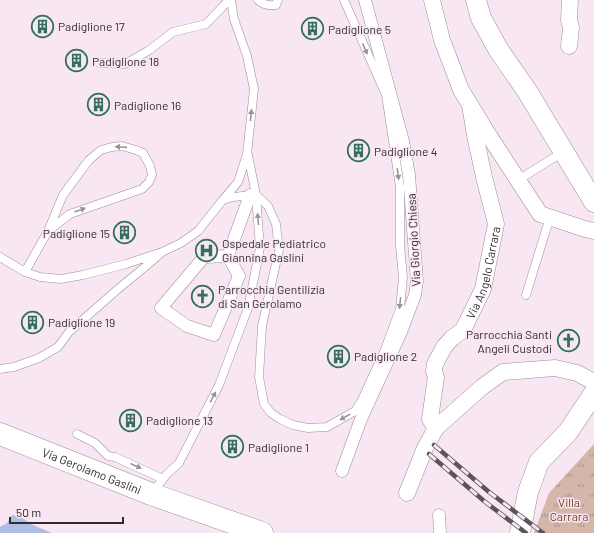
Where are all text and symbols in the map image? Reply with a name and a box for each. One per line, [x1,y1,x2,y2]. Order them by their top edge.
building icon: Padiglione 17 [30,13,56,39]
building icon: Padiglione 5 [299,16,325,42]
place label: Padiglione 17 [58,19,125,33]
place label: Padiglione 5 [328,22,391,36]
one-way arrow [363,43,369,55]
building icon: Padiglione 18 [63,48,89,74]
place label: Padiglione 18 [92,54,159,68]
building icon: Padiglione 16 [86,92,112,118]
place label: Padiglione 16 [114,98,181,112]
one-way arrow [248,109,255,121]
building icon: Padiglione 4 [345,138,371,164]
one-way arrow [115,144,127,150]
place label: Padiglione 4 [374,144,437,158]
one-way arrow [395,167,401,180]
street label: Via Giorgio Chiesa [404,193,422,287]
one-way arrow [74,207,86,213]
one-way arrow [255,213,261,225]
building icon: Padiglione 15 [112,220,138,246]
street label: Via Angelo Carrara [463,225,502,321]
place label: Padiglione 15 [43,226,110,240]
place label: Ospedale Pediatrico Giannina Gaslini [222,236,326,264]
hospital icon: Ospedale Pediatrico Giannina Gaslini [193,237,219,263]
place label: Parrocchia Gentilizia di San Gerolamo [218,282,325,310]
church icon: Parrocchia Gentilizia di San Gerolamo [189,283,215,309]
one-way arrow [397,297,404,309]
building icon: Padiglione 19 [19,309,45,335]
place label: Padiglione 19 [48,315,115,329]
place label: Parrocchia Santi Angeli Custodi [466,327,552,355]
church icon: Parrocchia Santi Angeli Custodi [555,328,581,354]
building icon: Padiglione 2 [325,343,351,369]
place label: Padiglione 2 [354,349,417,363]
one-way arrow [210,391,216,403]
building icon: Padiglione 13 [117,407,143,433]
place label: Padiglione 13 [146,413,213,427]
one-way arrow [339,414,350,421]
building icon: Padiglione 1 [219,434,245,460]
place label: Padiglione 1 [248,440,309,454]
street label: Via Gerolamo Gaslini [40,445,144,497]
one-way arrow [130,464,142,470]
park label: Villa Carrara [550,495,588,523]
scale bar [10,499,123,525]
text: 50 m [16,505,41,519]

